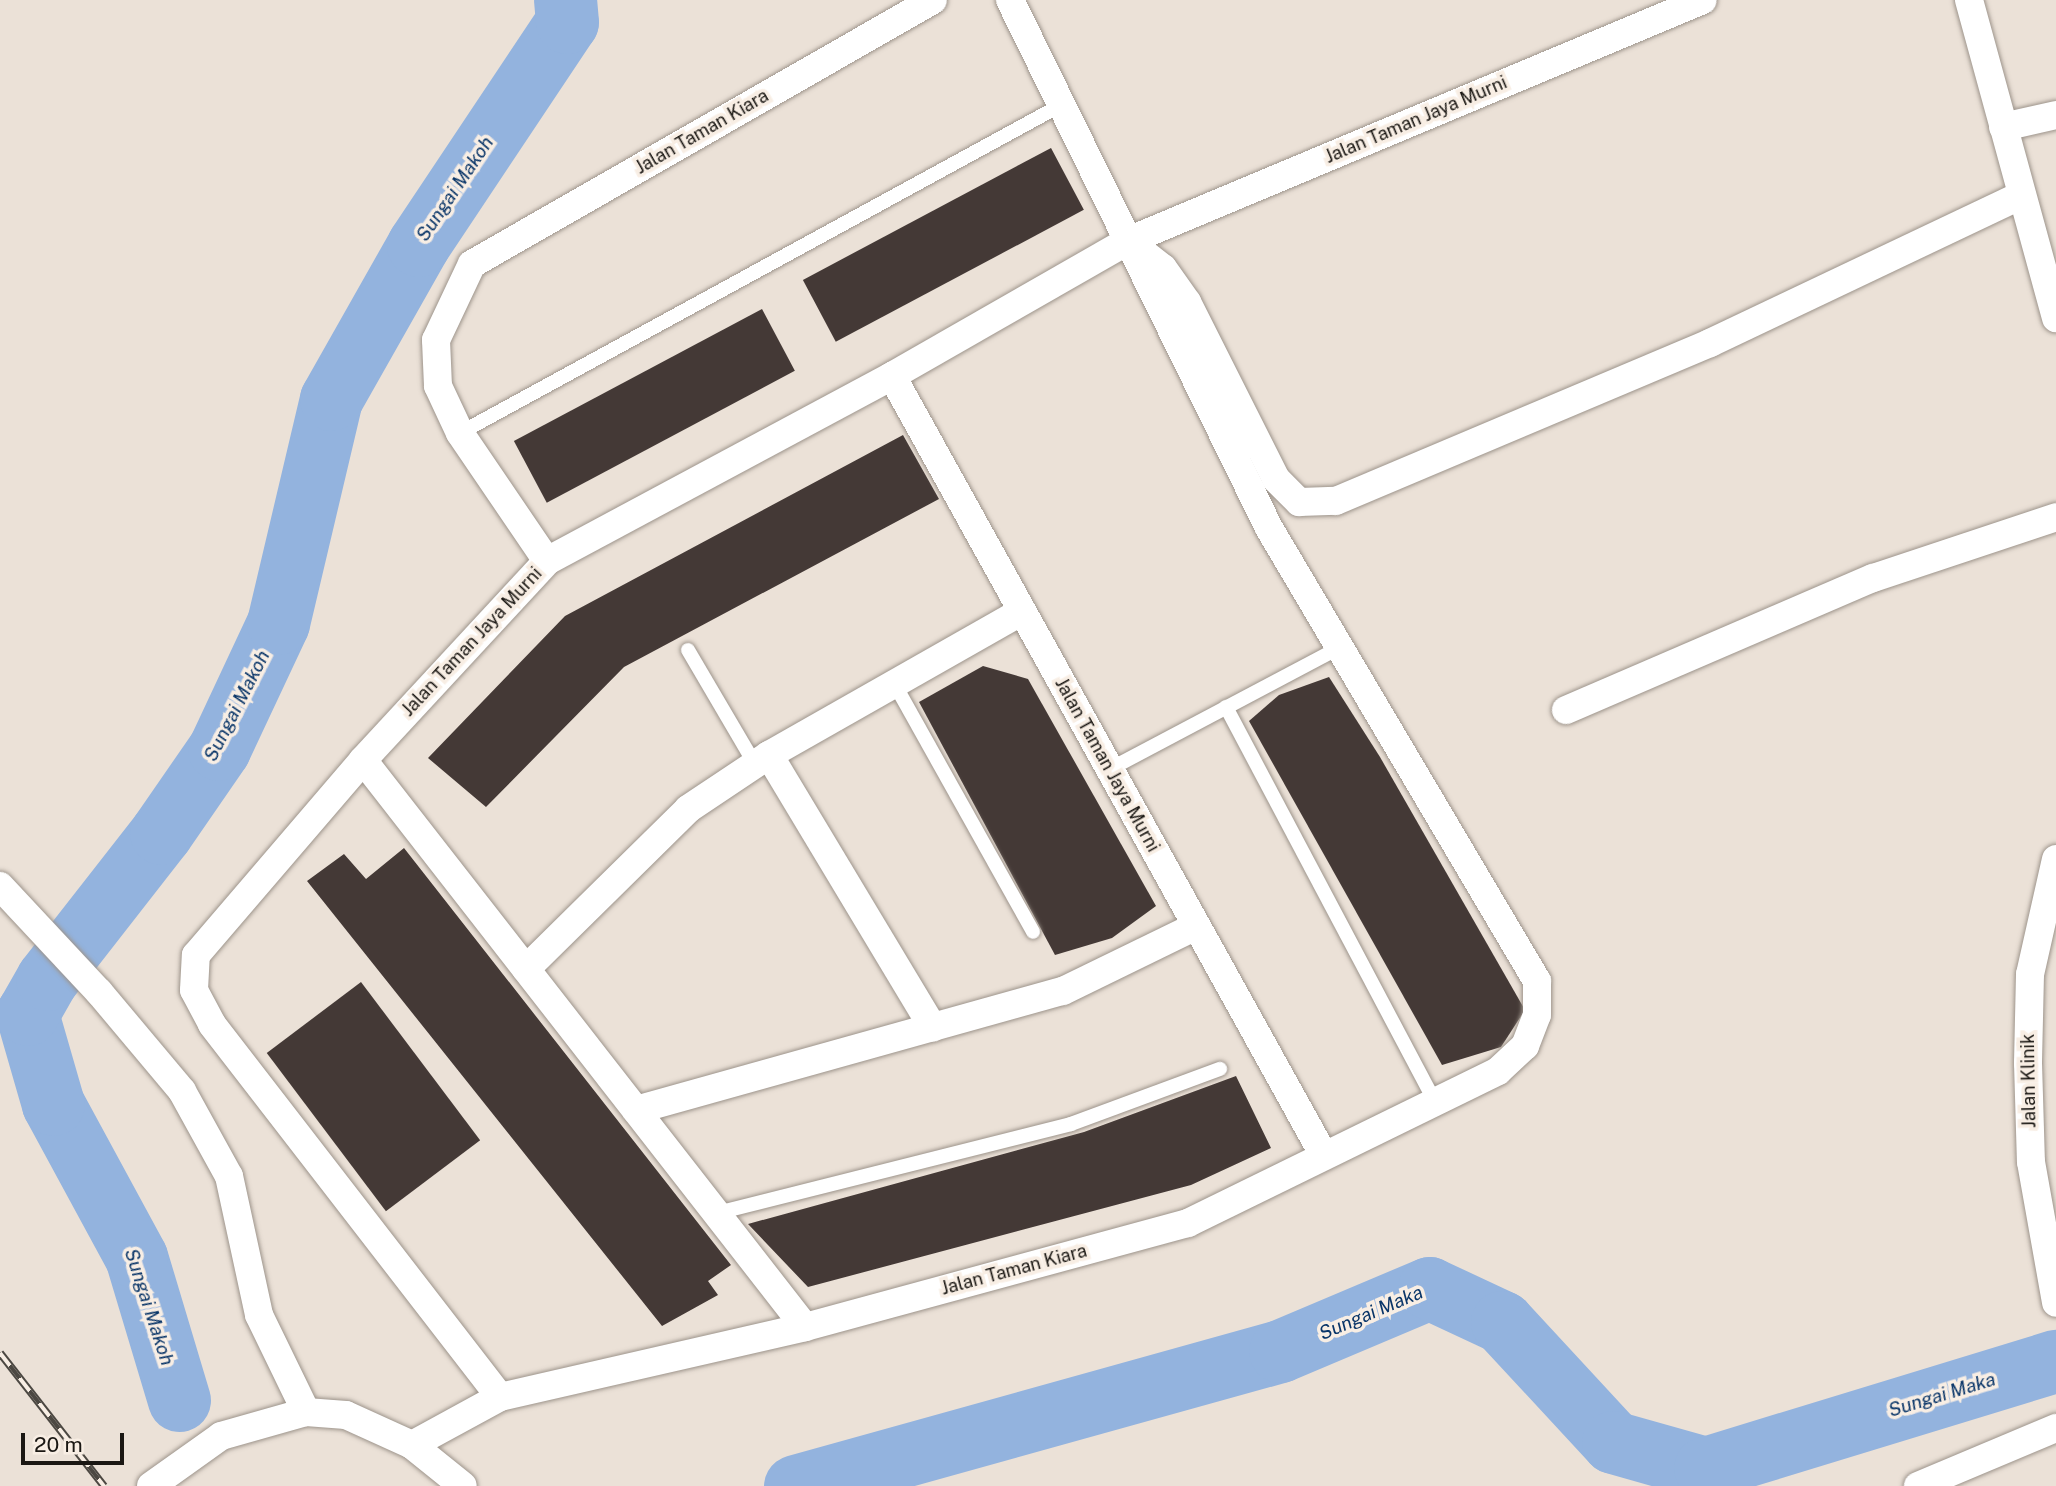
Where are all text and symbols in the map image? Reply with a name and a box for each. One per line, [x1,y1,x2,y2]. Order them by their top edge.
street label: Jalan Taman Jaya Murni [1322,72,1510,168]
street label: Jalan Taman Kiara [632,85,772,179]
water label: Sungai Makoh [412,132,498,246]
street label: Jalan Taman Jaya Murni [397,563,547,721]
water label: Sungai Makoh [199,647,275,765]
street label: Jalan Taman Jaya Murni [1050,674,1164,856]
street label: Jalan Klinik [2017,1034,2041,1128]
street label: Jalan Taman Kiara [939,1240,1089,1300]
water label: Sungai Makoh [119,1246,179,1368]
water label: Sungai Maka [1316,1281,1426,1345]
water label: Sungai Maka [1886,1368,1998,1422]
scale bar [24,1420,128,1464]
text: 20 m [34,1432,83,1457]

